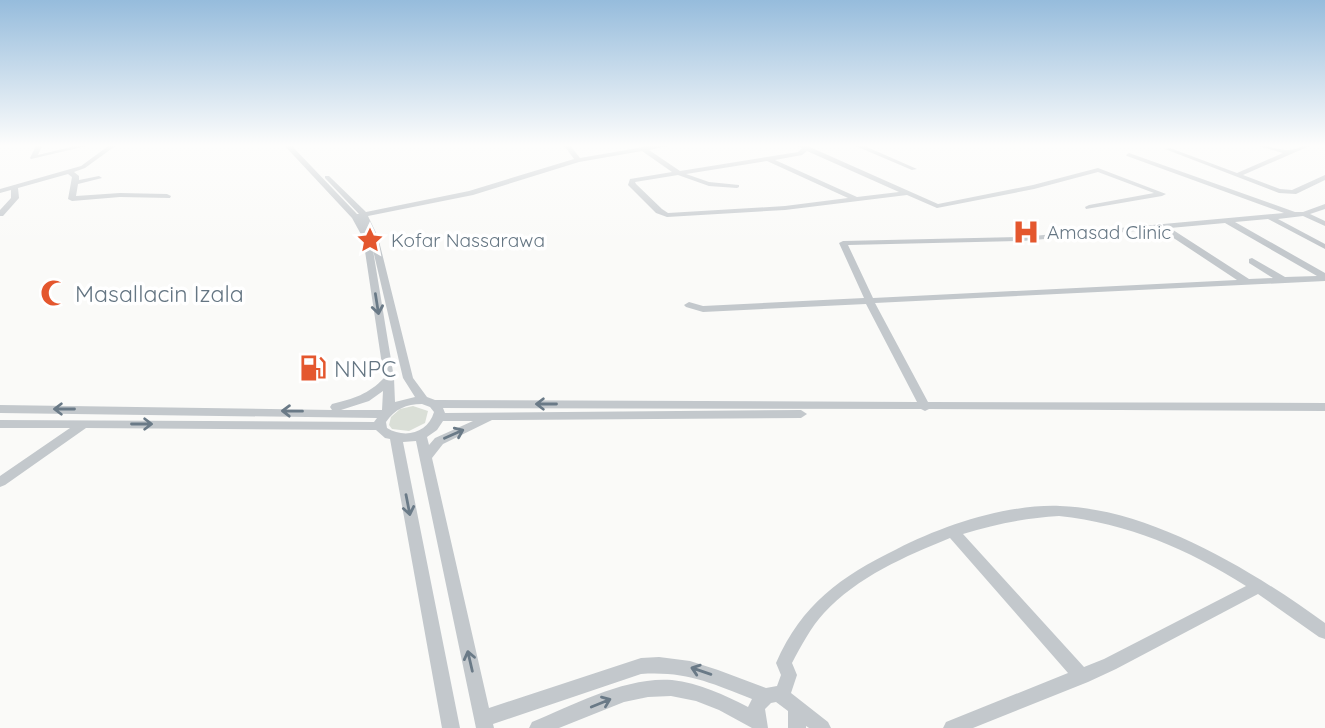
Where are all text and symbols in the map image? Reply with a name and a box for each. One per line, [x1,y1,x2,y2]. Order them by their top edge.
hospital icon: Amasad Clinic [1011,217,1041,247]
place label: Amasad Clinic [1047,220,1171,244]
place icon: Kofar Nassarawa [355,225,385,255]
place label: Kofar Nassarawa [391,228,545,252]
mosque icon: Masallacin Izala [39,278,69,308]
place label: Masallacin Izala [75,279,244,308]
one-way arrow [371,292,384,315]
fuel station icon: NNPC [298,353,328,383]
place label: NNPC [334,354,396,383]
one-way arrow [535,398,558,411]
one-way arrow [53,402,76,416]
one-way arrow [280,404,303,418]
one-way arrow [130,417,153,431]
one-way arrow [443,427,465,440]
one-way arrow [402,493,416,516]
one-way arrow [463,650,477,673]
one-way arrow [691,664,713,676]
one-way arrow [590,695,611,708]

